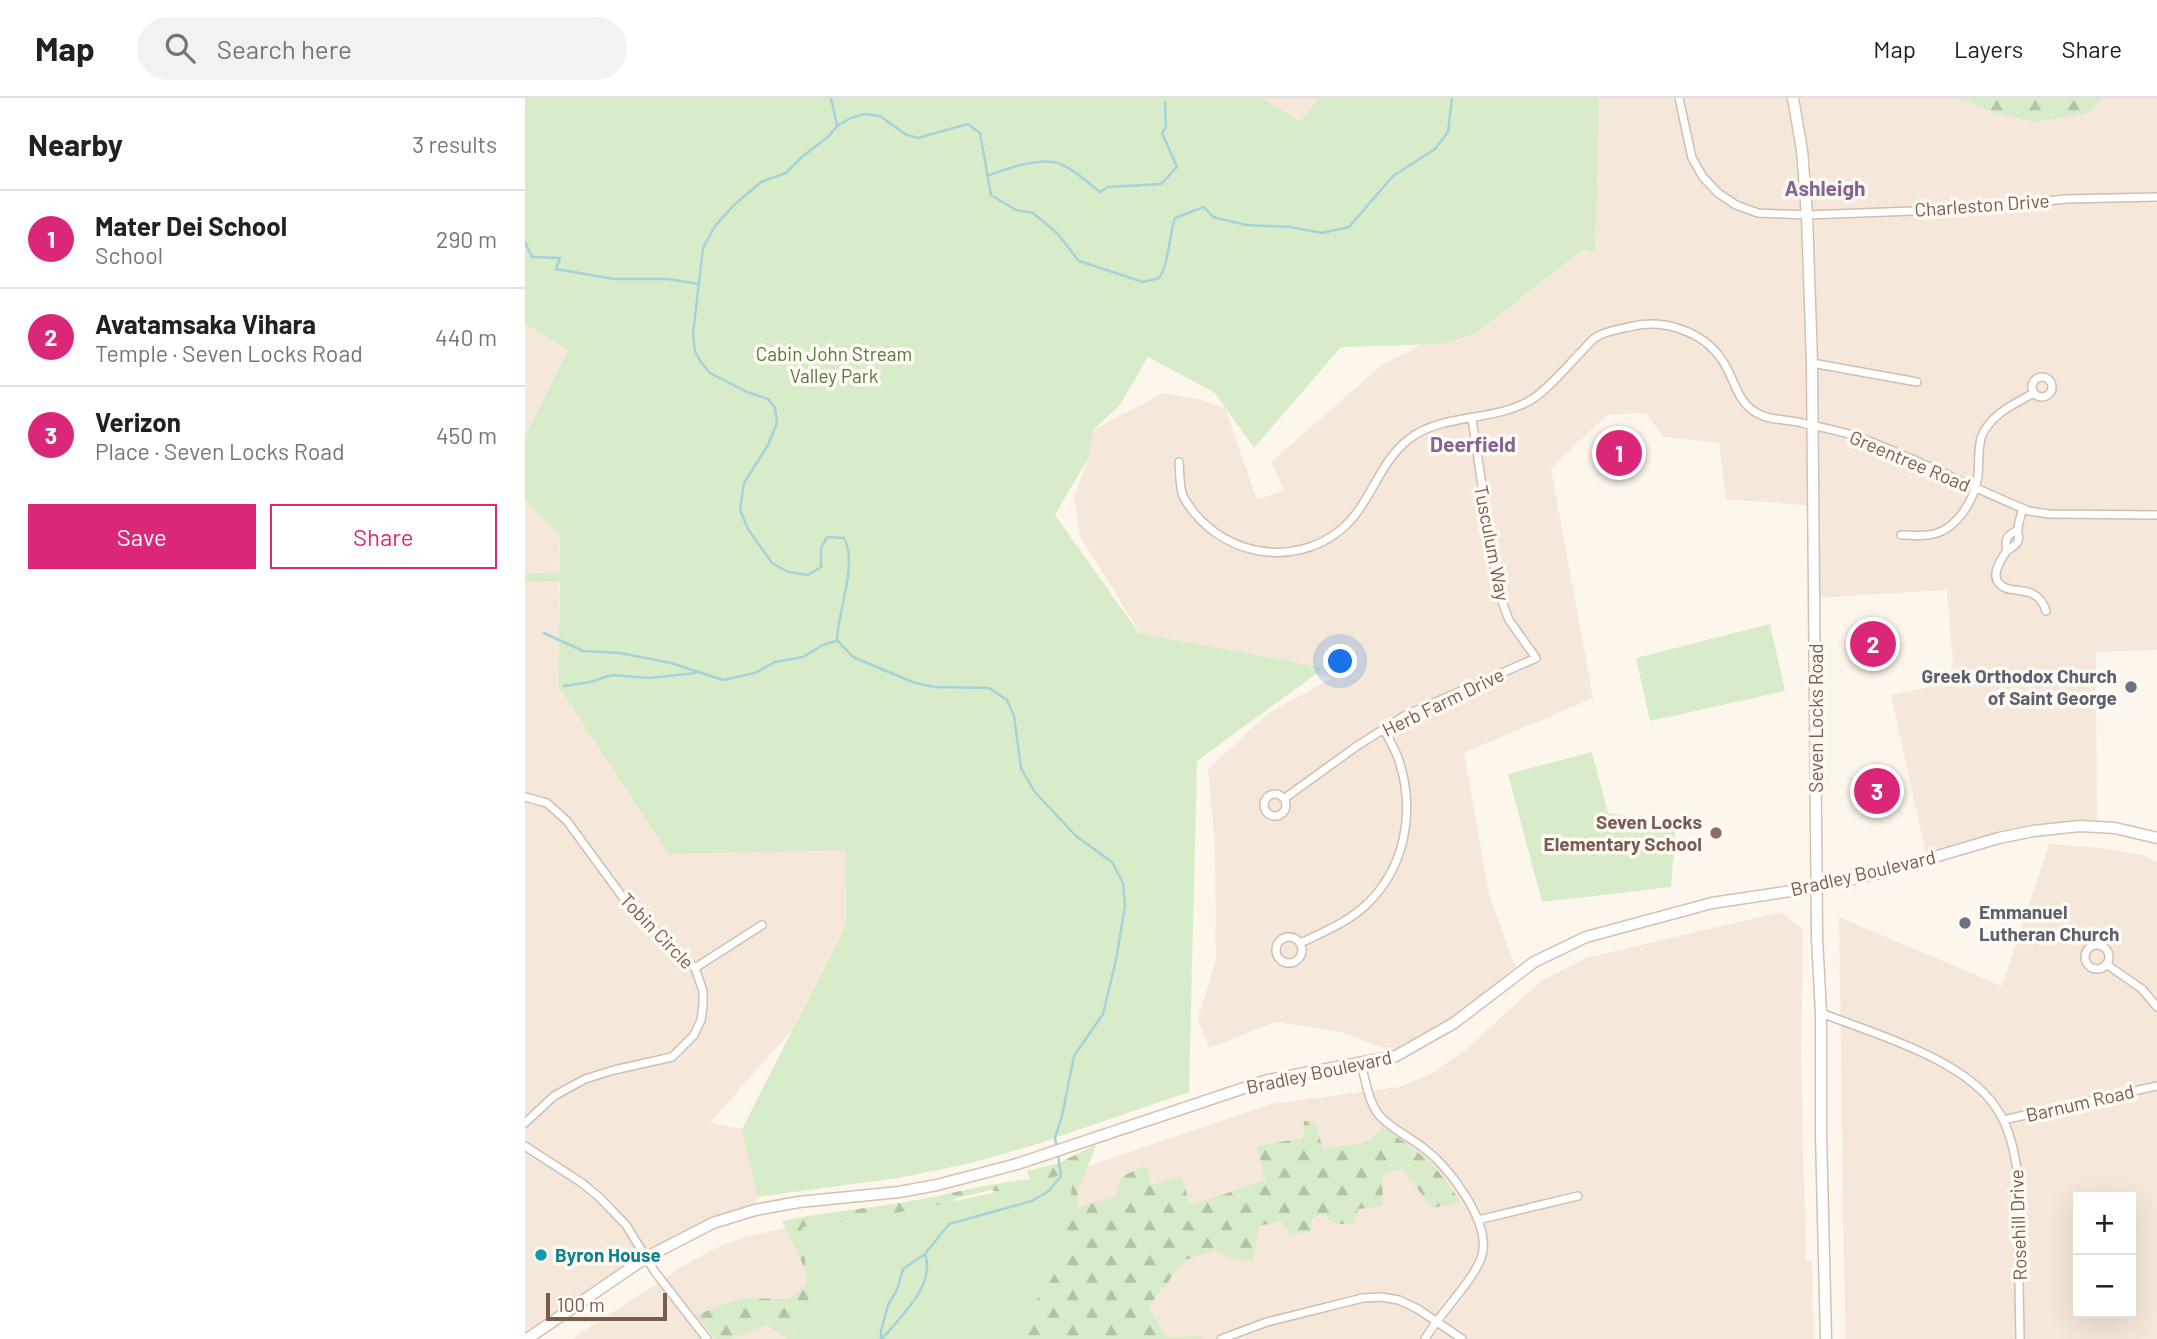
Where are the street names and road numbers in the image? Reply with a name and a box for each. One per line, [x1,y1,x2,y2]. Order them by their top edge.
street label: Charleston Drive [1914,188,2050,221]
street label: Greentree Road [1846,425,1974,496]
street label: Tusculum Way [1470,483,1515,603]
street label: Seven Locks Road [1804,643,1827,793]
street label: Herb Farm Drive [1378,662,1507,741]
street label: Bradley Boulevard [1788,845,1938,900]
street label: Tobin Circle [616,888,699,973]
street label: Bradley Boulevard [1244,1045,1394,1098]
street label: Barnum Road [2024,1079,2136,1126]
street label: Rosehill Drive [2004,1169,2031,1281]

